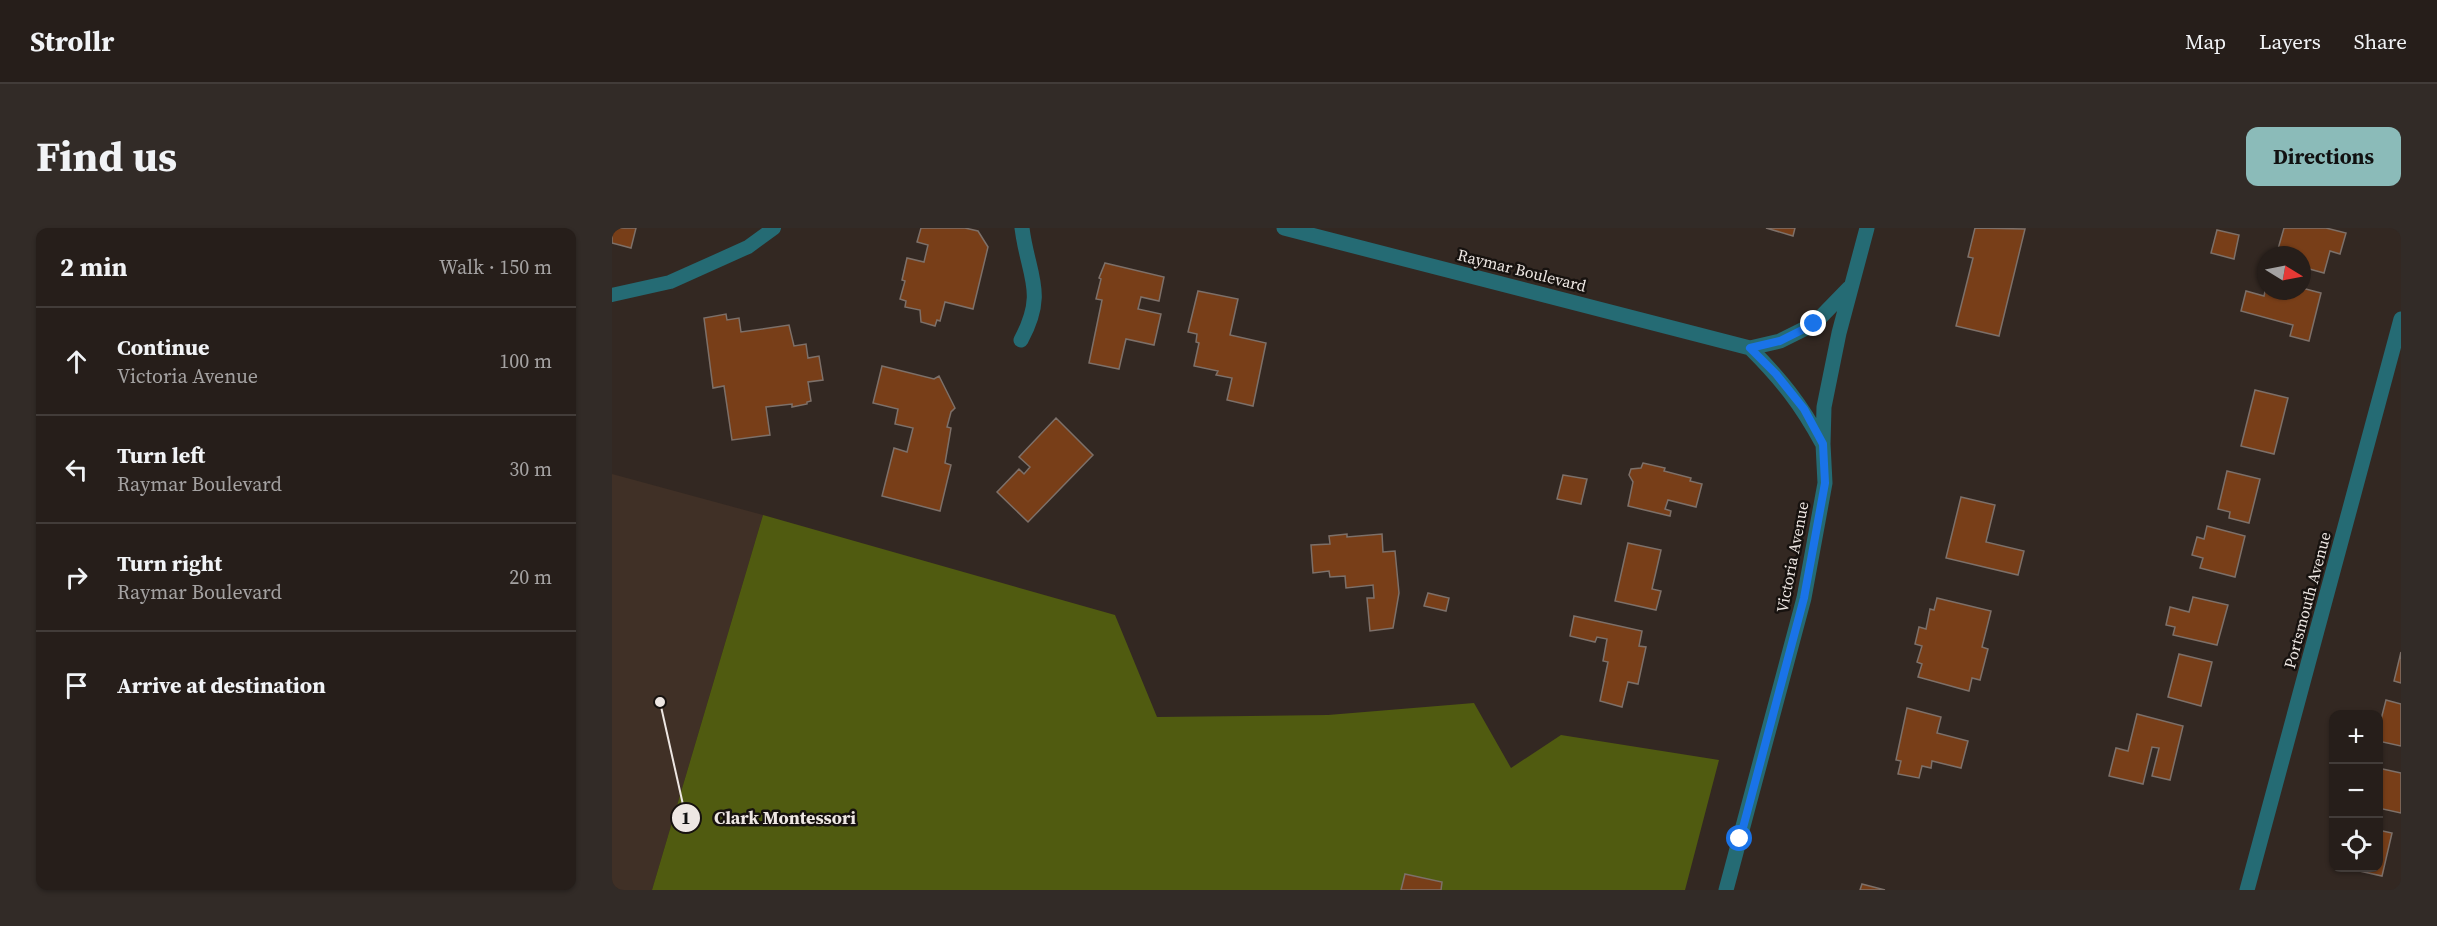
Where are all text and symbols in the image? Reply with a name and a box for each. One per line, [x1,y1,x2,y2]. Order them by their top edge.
text: Strollr [30,22,114,60]
text: Map [2185,27,2226,56]
text: Layers [2259,27,2321,56]
text: Share [2354,27,2407,56]
text: Find us [36,127,177,185]
button: Directions [2246,127,2401,186]
street label: Raymar Boulevard [1455,243,1589,297]
north arrow [2257,246,2311,300]
text: 2 min [60,249,127,285]
text: Walk · 150 m [439,253,552,281]
route end [1800,310,1826,336]
text: Continue [117,332,210,362]
icon: ahead [60,345,93,378]
text: 100 m [499,347,552,375]
text: Victoria Avenue [117,362,258,390]
text: Turn left [117,440,205,470]
icon: left [60,453,93,486]
text: 30 m [509,455,552,483]
text: Raymar Boulevard [117,470,282,498]
street label: Victoria Avenue [1770,500,1814,614]
street label: Portsmouth Avenue [2278,529,2336,671]
text: Turn right [117,548,222,578]
icon: right [60,561,93,594]
text: 20 m [509,563,552,591]
text: Raymar Boulevard [117,578,282,606]
icon: arrive [60,669,93,702]
text: Arrive at destination [117,670,326,700]
map controls [2329,710,2383,872]
button: + [2329,710,2383,764]
button: − [2329,764,2383,818]
callout: Clark Montessori [671,800,868,836]
text: 1 [681,805,691,830]
text: Clark Montessori [714,805,856,830]
button: locate [2329,818,2383,872]
route start [1726,825,1752,851]

